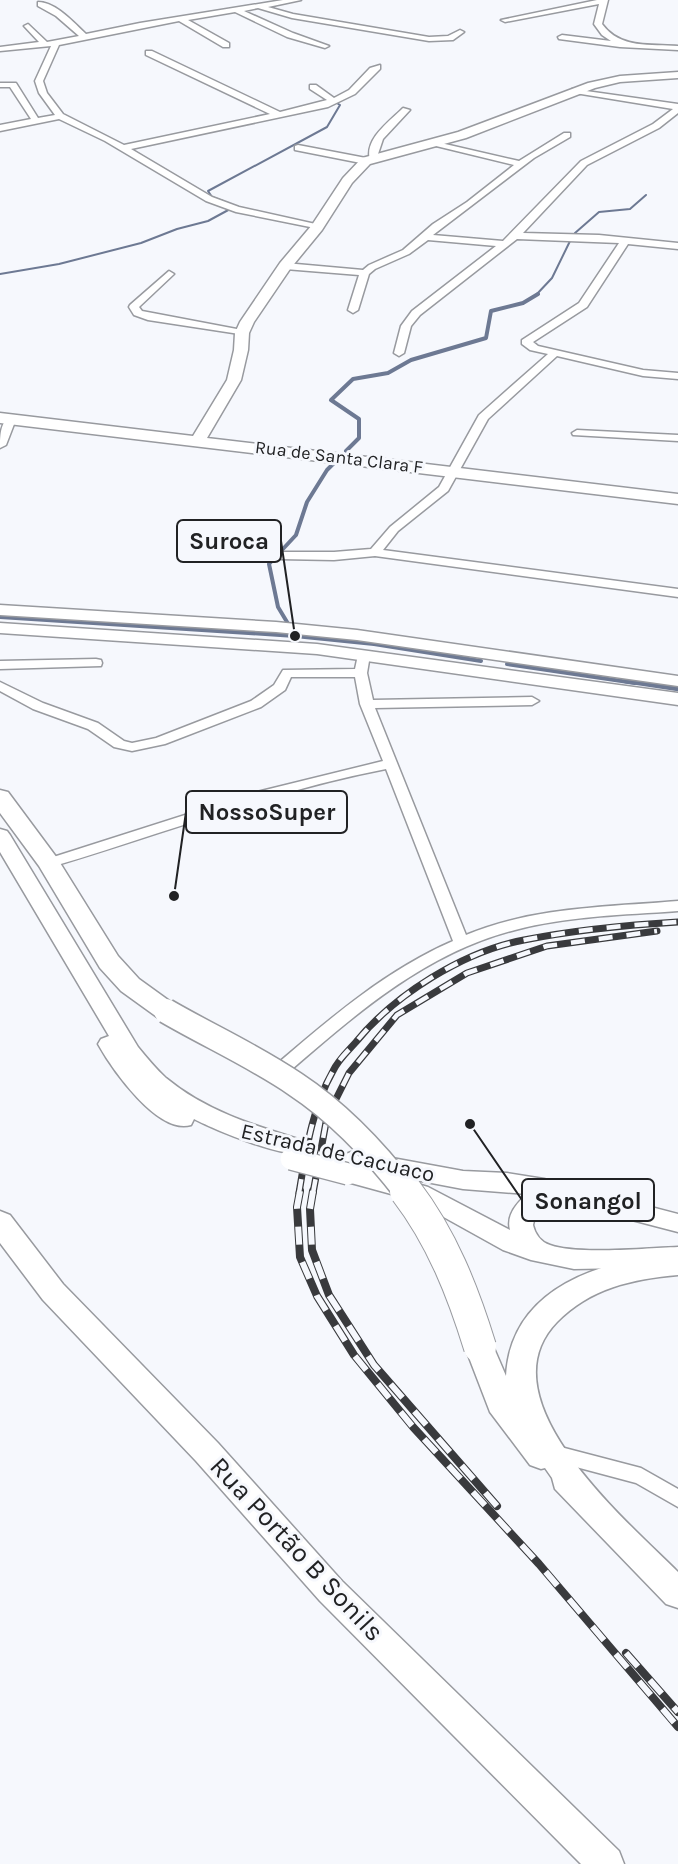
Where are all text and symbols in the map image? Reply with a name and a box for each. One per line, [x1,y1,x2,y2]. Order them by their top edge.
street label: Rua de Santa Clara F [254,436,424,478]
callout: Suroca [177,520,281,562]
text: Suroca [189,527,269,555]
callout: NossoSuper [186,791,347,833]
text: NossoSuper [199,798,336,826]
street label: Estrada de Cacuaco [238,1118,437,1188]
callout: Sonangol [522,1179,654,1221]
text: Sonangol [534,1187,642,1215]
street label: Rua Portão B Sonils [203,1450,391,1648]

